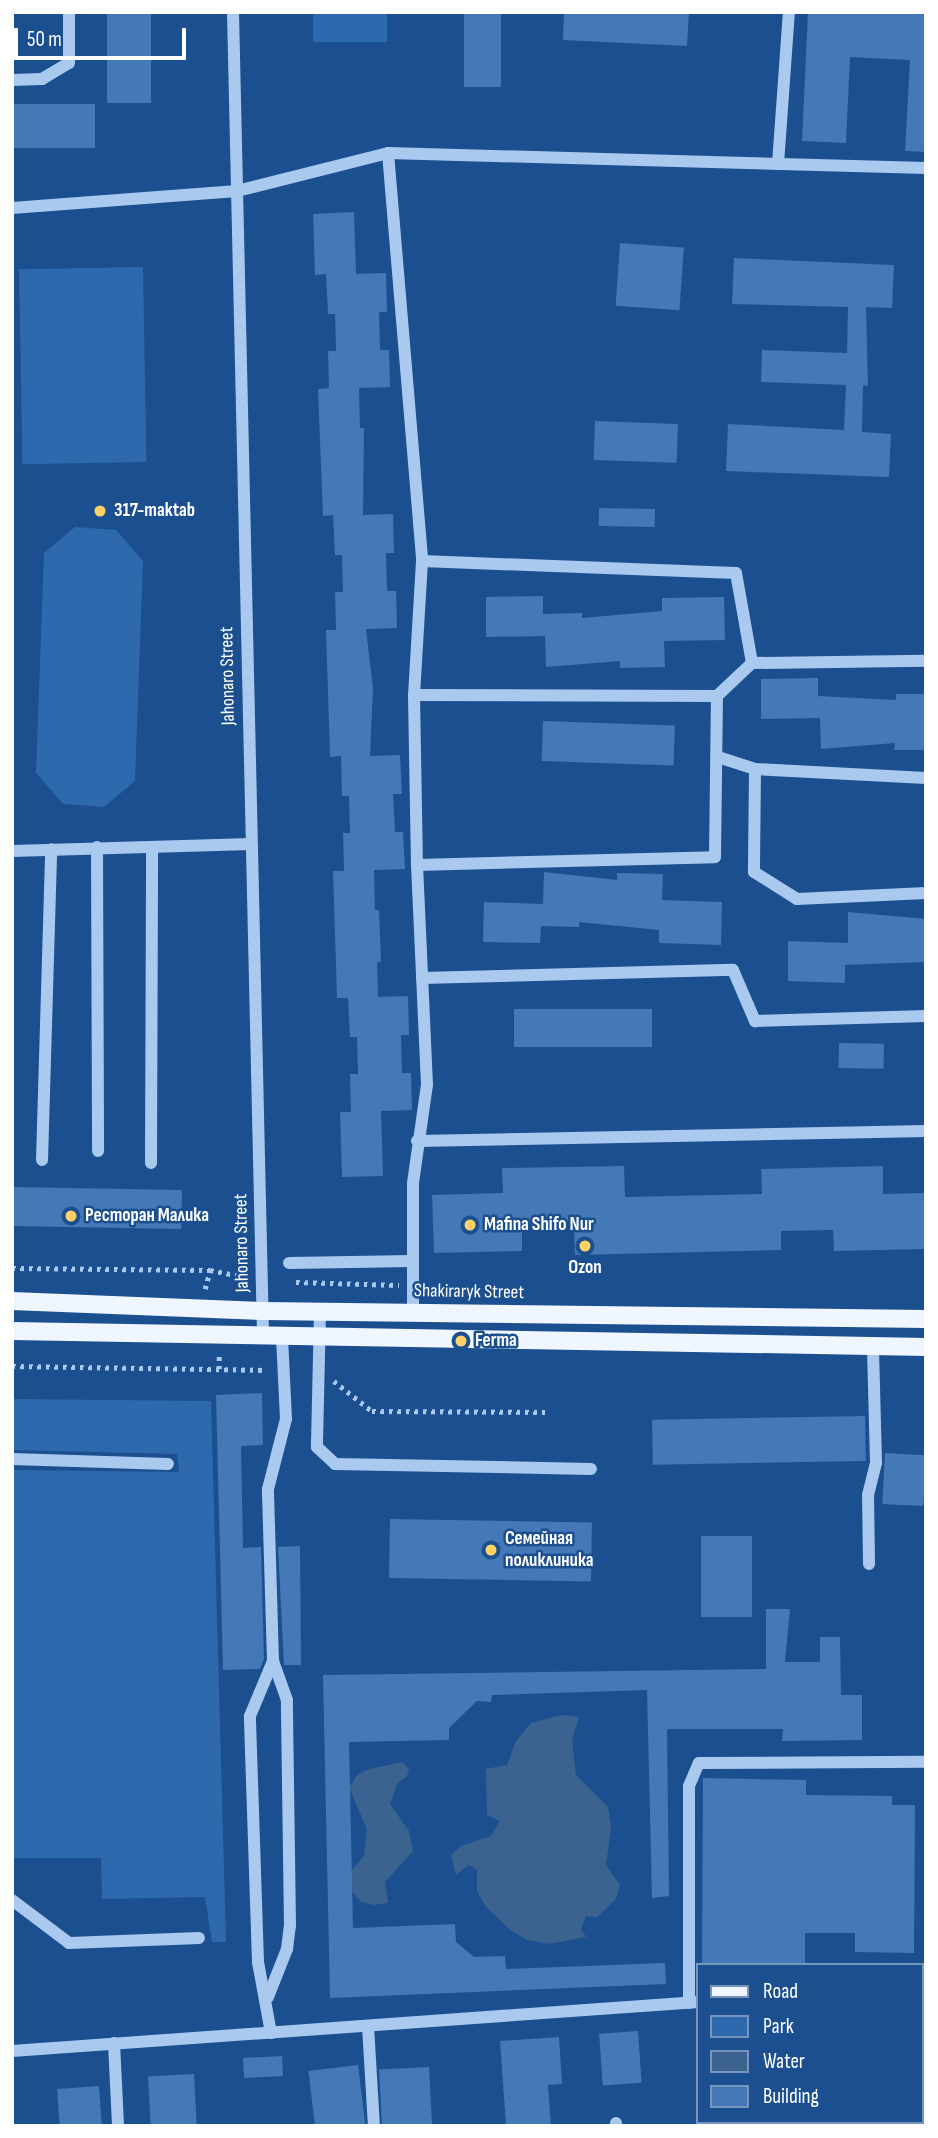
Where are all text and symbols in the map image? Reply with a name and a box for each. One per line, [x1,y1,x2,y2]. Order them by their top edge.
scale bar [18,14,189,58]
text: 50 m [27,27,62,52]
place label: 317-maktab [114,500,195,522]
marker: 317-maktab [92,503,108,519]
street label: Jahonaro Street [216,626,240,726]
street label: Jahonaro Street [230,1193,254,1293]
place label: Ресторан Малика [85,1205,209,1227]
marker: Ресторан Малика [63,1208,79,1224]
place label: Mafina Shifo Nur [484,1214,594,1236]
marker: Mafina Shifo Nur [462,1217,478,1233]
marker: Ozon [577,1238,593,1254]
place label: Ozon [568,1257,602,1279]
street label: Shakiraryk Street [414,1280,524,1304]
place label: Ferma [475,1330,517,1352]
marker: Ferma [453,1333,469,1349]
place label: Семейная поликлиника [505,1528,594,1572]
marker: Семейная поликлиника [483,1542,499,1558]
legend [696,1963,924,2124]
text: Road [763,1979,798,2004]
text: Park [763,2014,794,2039]
text: Water [763,2049,805,2074]
text: Building [763,2084,819,2109]

